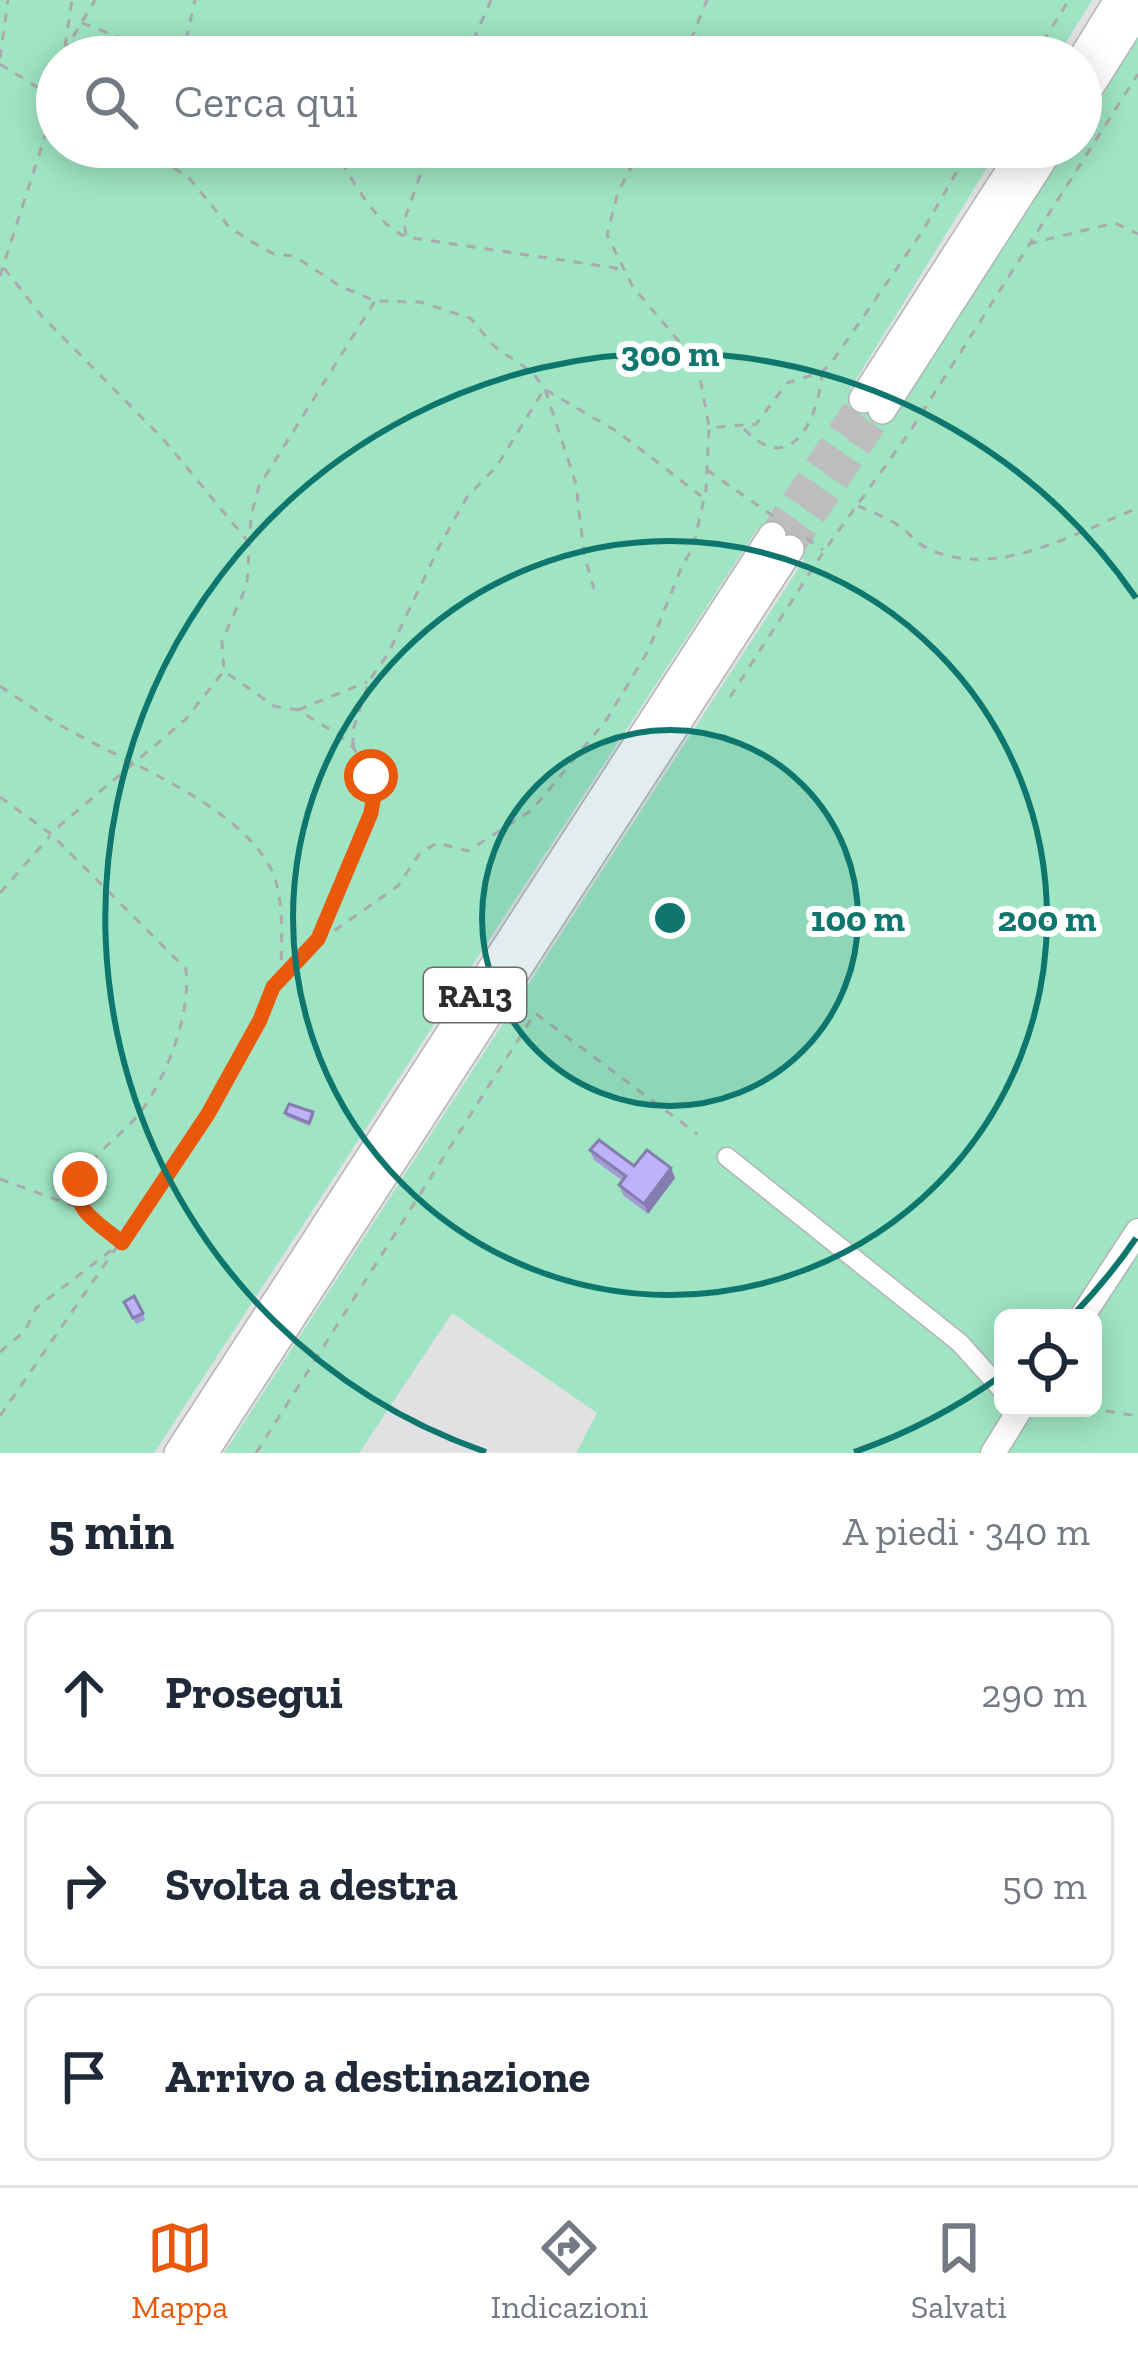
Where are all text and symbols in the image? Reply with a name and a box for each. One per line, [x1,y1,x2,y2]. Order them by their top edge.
search box [36,36,1102,168]
icon: search [78,69,144,135]
text: Cerca qui [174,75,358,129]
text: 300 m [621,332,720,375]
route start [344,749,398,803]
centre of rings [649,897,691,939]
text: 100 m [811,897,906,940]
text: 200 m [997,897,1097,940]
road number: RA13 [424,968,526,1022]
route end [53,1152,107,1206]
map controls [994,1309,1102,1417]
button: locate [994,1309,1102,1417]
text: 5 min [48,1501,174,1562]
text: A piedi · 340 m [843,1508,1090,1555]
icon: ahead [51,1660,117,1726]
text: Prosegui [165,1666,343,1720]
text: 290 m [981,1670,1087,1717]
icon: right [51,1852,117,1918]
text: Svolta a destra [165,1858,458,1912]
text: 50 m [1002,1862,1087,1909]
icon: arrive [51,2044,117,2110]
text: Arrivo a destinazione [165,2050,590,2104]
tab: Mappa [131,2215,228,2326]
tab: Indicazioni [491,2215,648,2326]
tab: Salvati [911,2215,1007,2326]

